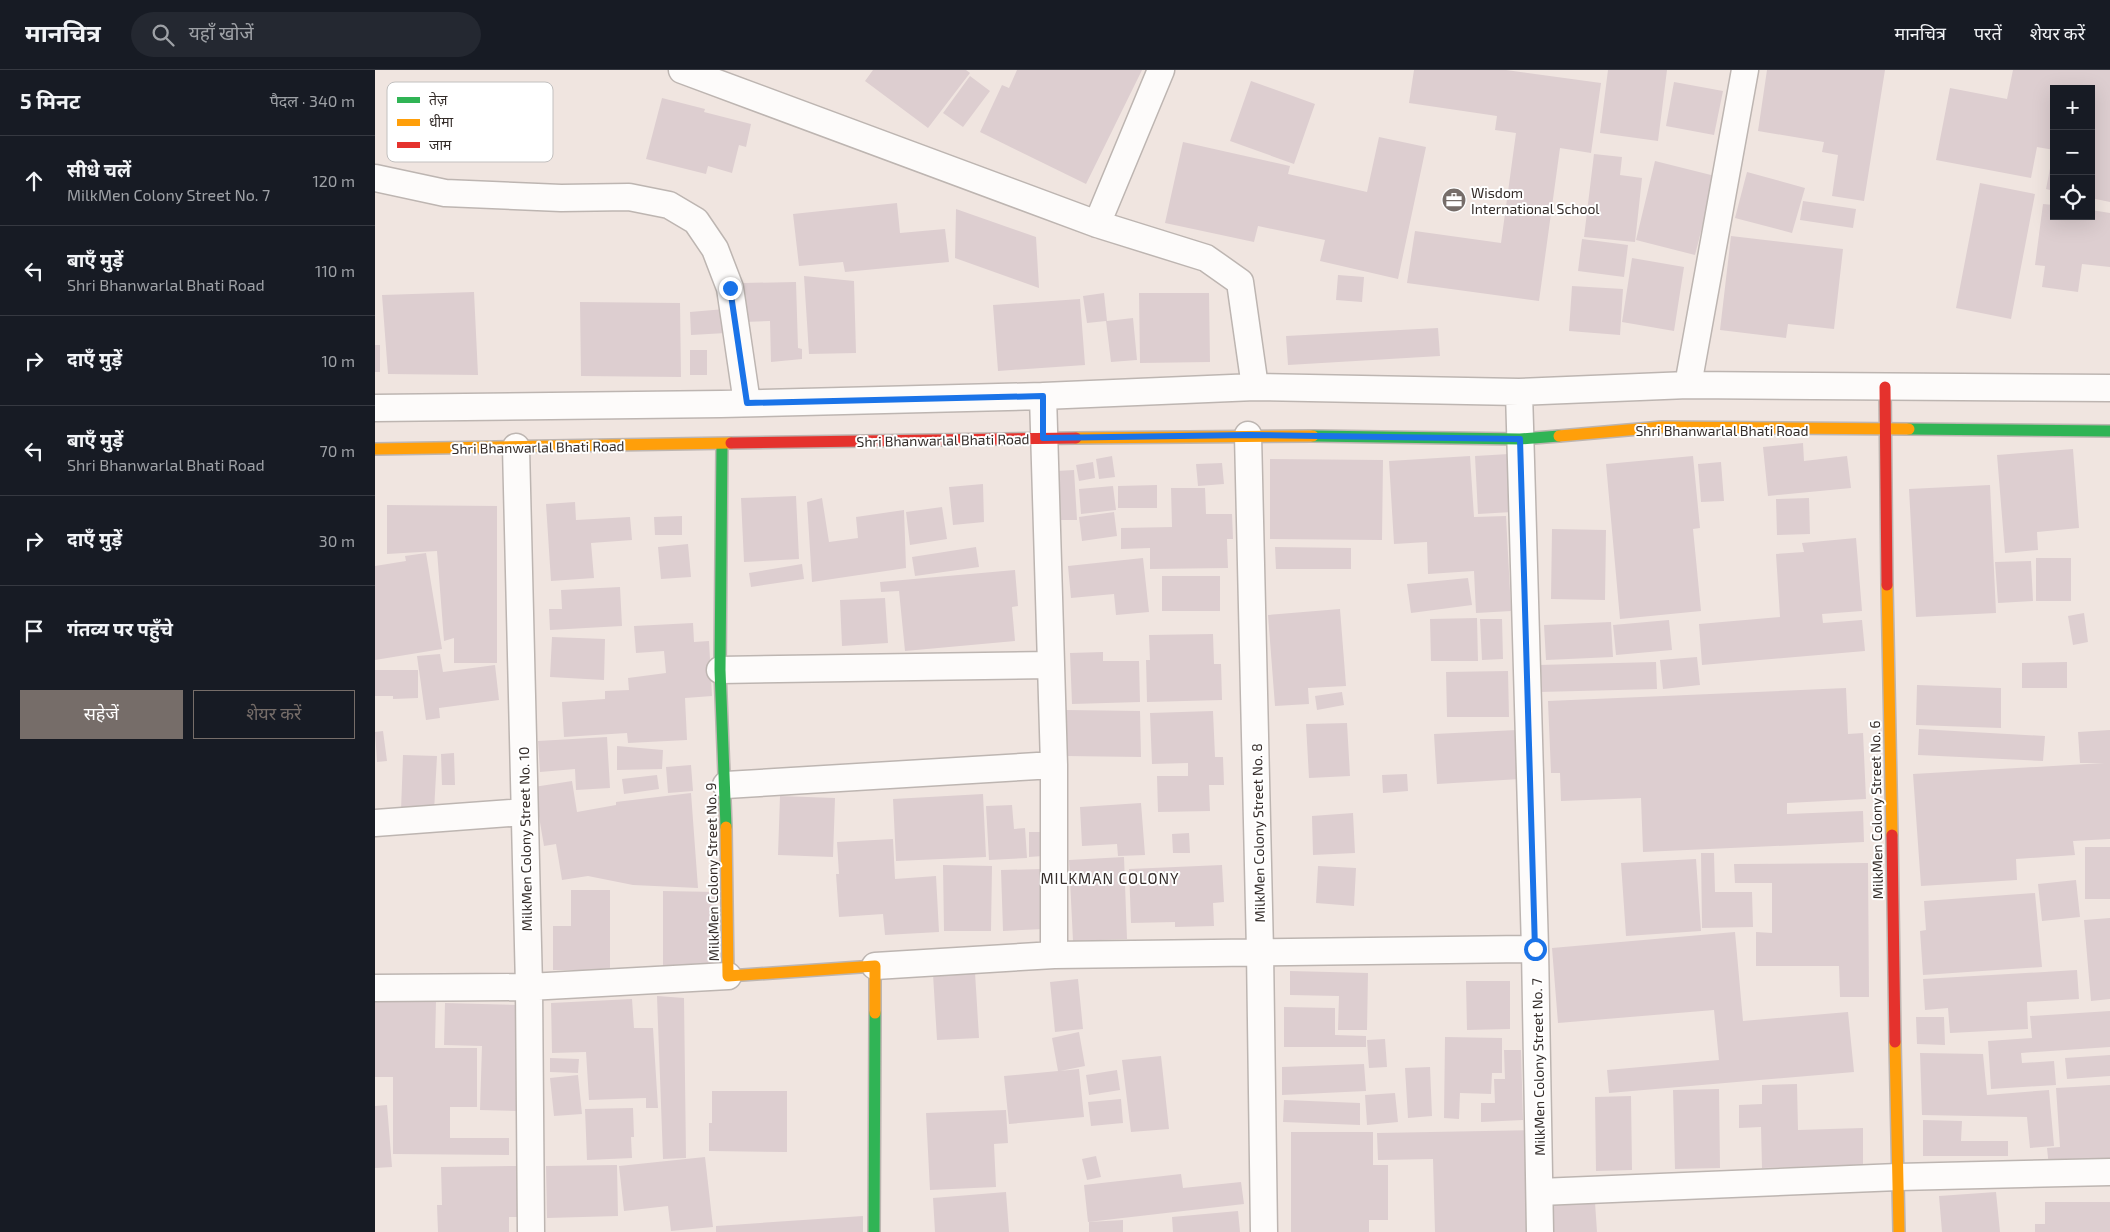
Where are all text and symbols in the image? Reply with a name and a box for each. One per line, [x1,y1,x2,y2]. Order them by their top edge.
search box [131,12,481,57]
text: मानचित्र [25,18,101,47]
icon: search [149,21,177,49]
text: यहाँ खोजें [189,21,254,44]
text: मानचित्र [1894,22,1946,44]
text: परतें [1974,22,2002,44]
text: शेयर करें [2030,22,2085,44]
legend [387,82,553,162]
map controls [2050,85,2095,220]
button: + [2050,85,2095,130]
text: 5 मिनट [20,88,80,113]
text: पैदल · 340 m [270,91,355,110]
text: तेज़ [429,91,448,108]
text: धीमा [429,113,454,130]
button: − [2050,130,2095,175]
text: जाम [429,136,452,153]
text: सीधे चलें [67,158,131,181]
icon: ahead [20,167,48,195]
text: 120 m [312,171,355,190]
button: locate [2050,175,2095,220]
place label: Wisdom International School [1471,184,1600,217]
text: MilkMen Colony Street No. 7 [67,185,270,204]
office icon: Wisdom International School [1441,187,1467,213]
text: बाएँ मुड़ें [67,248,123,271]
icon: left [20,257,48,285]
text: 110 m [315,261,355,280]
text: Shri Bhanwarlal Bhati Road [67,275,265,294]
route end [719,277,742,300]
icon: right [20,347,48,375]
text: दाएँ मुड़ें [67,347,122,370]
text: 10 m [321,351,355,370]
street label: Shri Bhanwarlal Bhati Road [1635,422,1809,439]
text: बाएँ मुड़ें [67,428,123,451]
street label: Shri Bhanwarlal Bhati Road [856,430,1030,450]
icon: left [20,437,48,465]
street label: Shri Bhanwarlal Bhati Road [451,437,625,457]
text: 70 m [320,441,355,460]
text: Shri Bhanwarlal Bhati Road [67,455,265,474]
icon: right [20,527,48,555]
text: दाएँ मुड़ें [67,527,122,550]
text: 30 m [319,531,355,550]
icon: arrive [20,617,48,645]
text: गंतव्य पर पहुँचे [67,617,173,640]
button: सहेजें [20,690,183,739]
button: शेयर करें [193,690,355,739]
street label: MilkMen Colony Street No. 6 [1866,721,1886,899]
street label: MilkMen Colony Street No. 8 [1248,743,1268,923]
street label: MilkMen Colony Street No. 10 [515,747,535,931]
street label: MilkMen Colony Street No. 9 [702,783,722,961]
district label: MILKMAN COLONY [1040,869,1180,887]
route start [1524,938,1547,961]
street label: MilkMen Colony Street No. 7 [1528,978,1548,1156]

